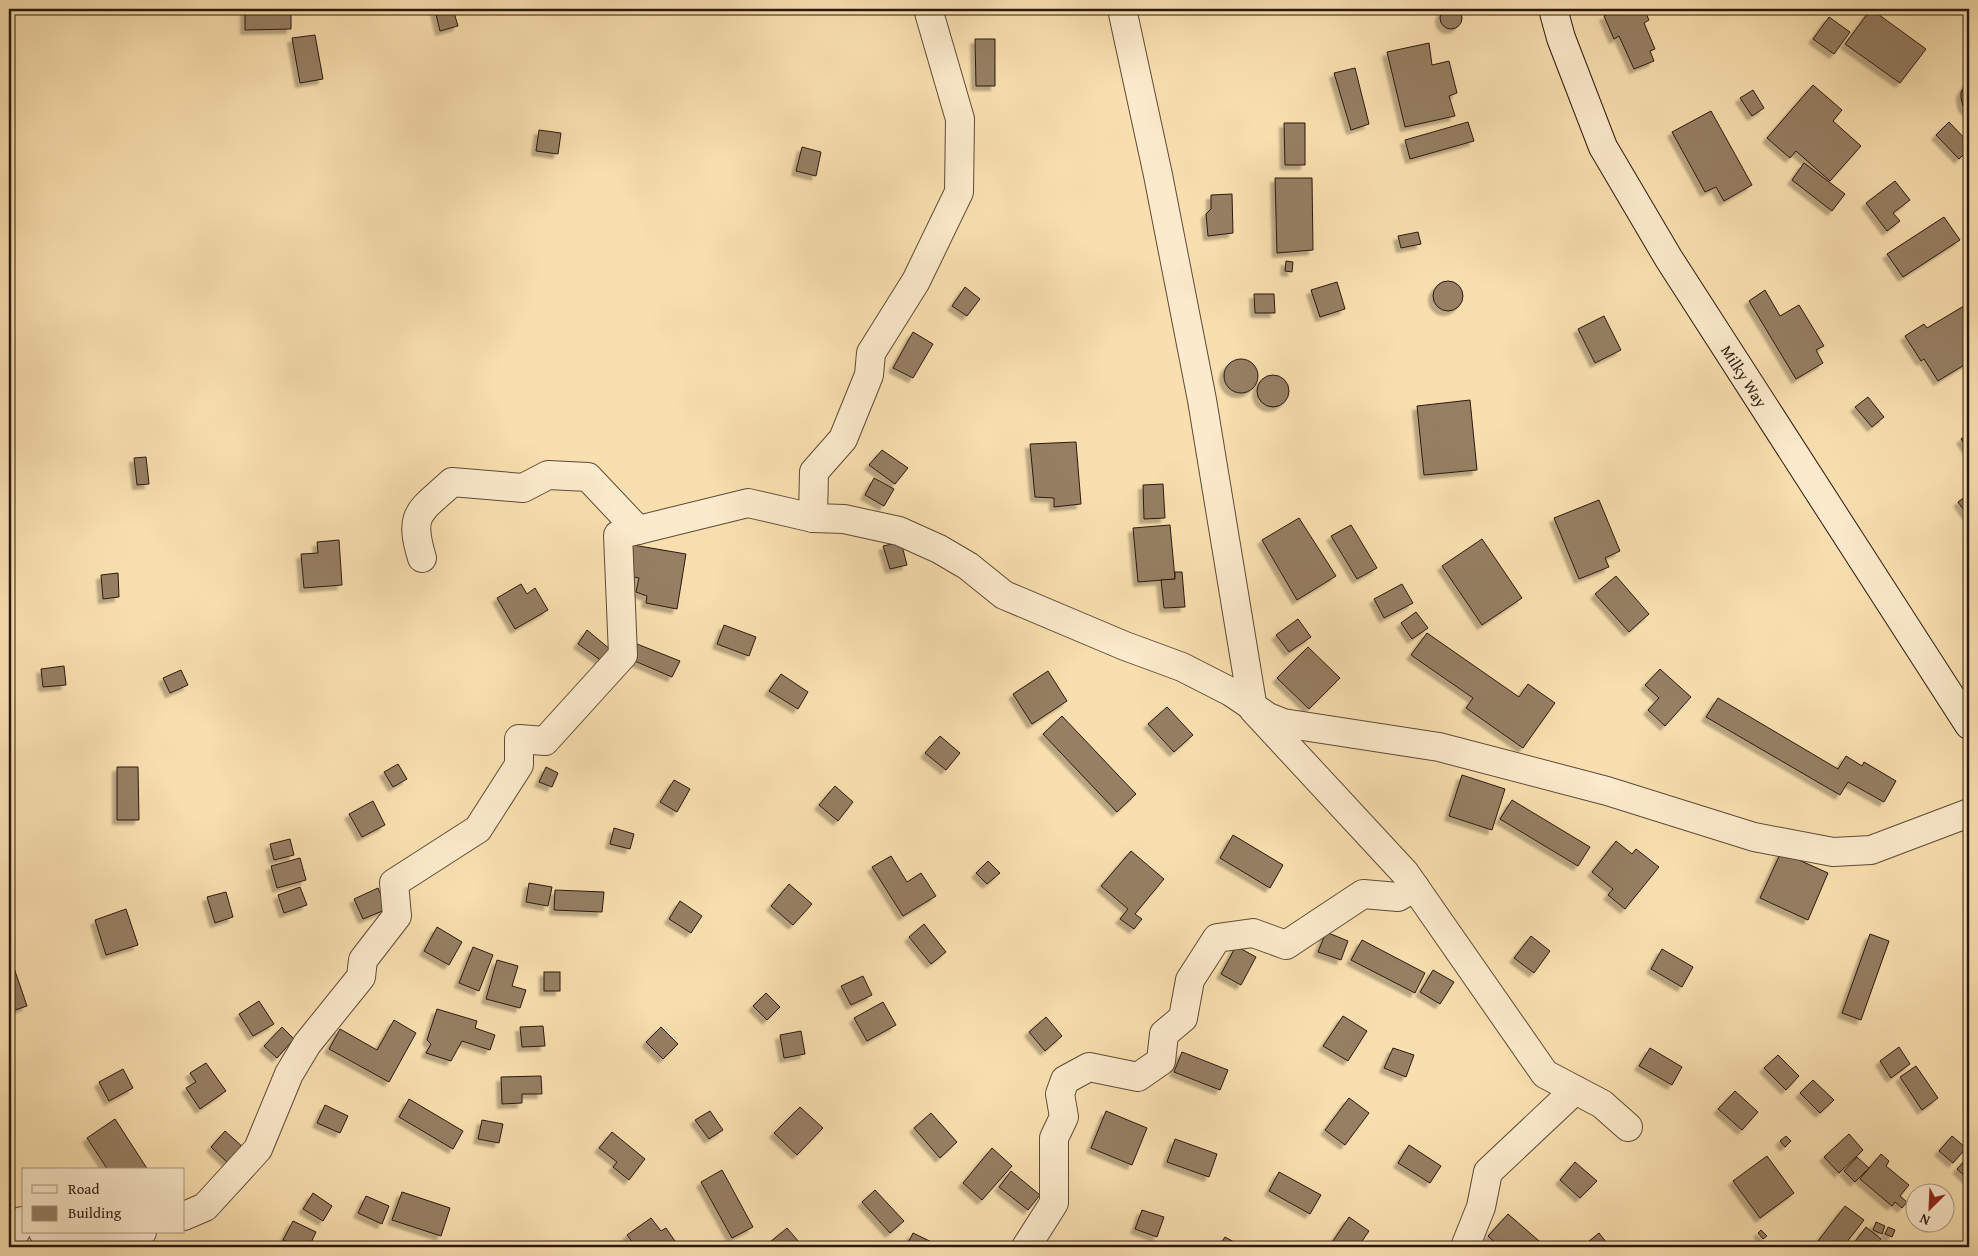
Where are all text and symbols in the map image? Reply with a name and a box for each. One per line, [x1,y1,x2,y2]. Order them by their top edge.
street label: Milky Way [1715,340,1773,412]
legend [22,1168,185,1234]
text: Road [68,1178,99,1199]
north arrow [1906,1184,1956,1234]
text: Building [68,1202,122,1223]
text: N [1916,1209,1933,1231]

